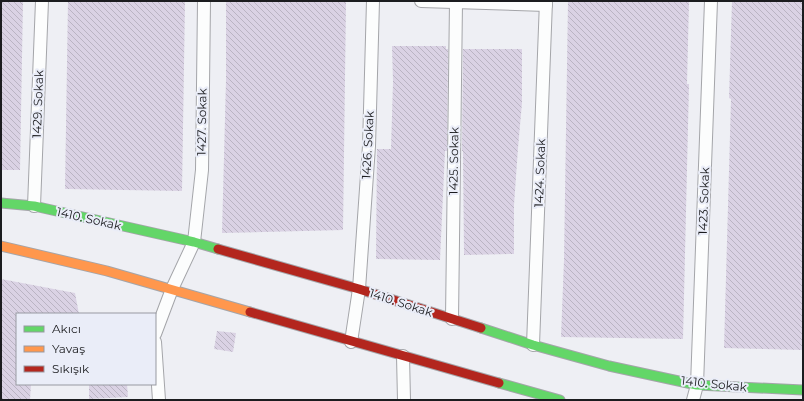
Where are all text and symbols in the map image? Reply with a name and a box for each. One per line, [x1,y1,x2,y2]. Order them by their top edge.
street label: 1429. Sokak [29,69,46,138]
street label: 1427. Sokak [193,87,210,156]
street label: 1426. Sokak [358,110,377,180]
street label: 1425. Sokak [445,126,462,195]
street label: 1424. Sokak [531,137,548,208]
street label: 1423. Sokak [695,166,712,235]
street label: 1410. Sokak [55,204,124,233]
street label: 1410. Sokak [367,285,436,320]
legend [16,313,156,385]
text: Akıcı [52,321,81,336]
text: Yavaş [52,341,85,356]
text: Sıkışık [52,361,90,376]
street label: 1410. Sokak [680,373,748,394]

